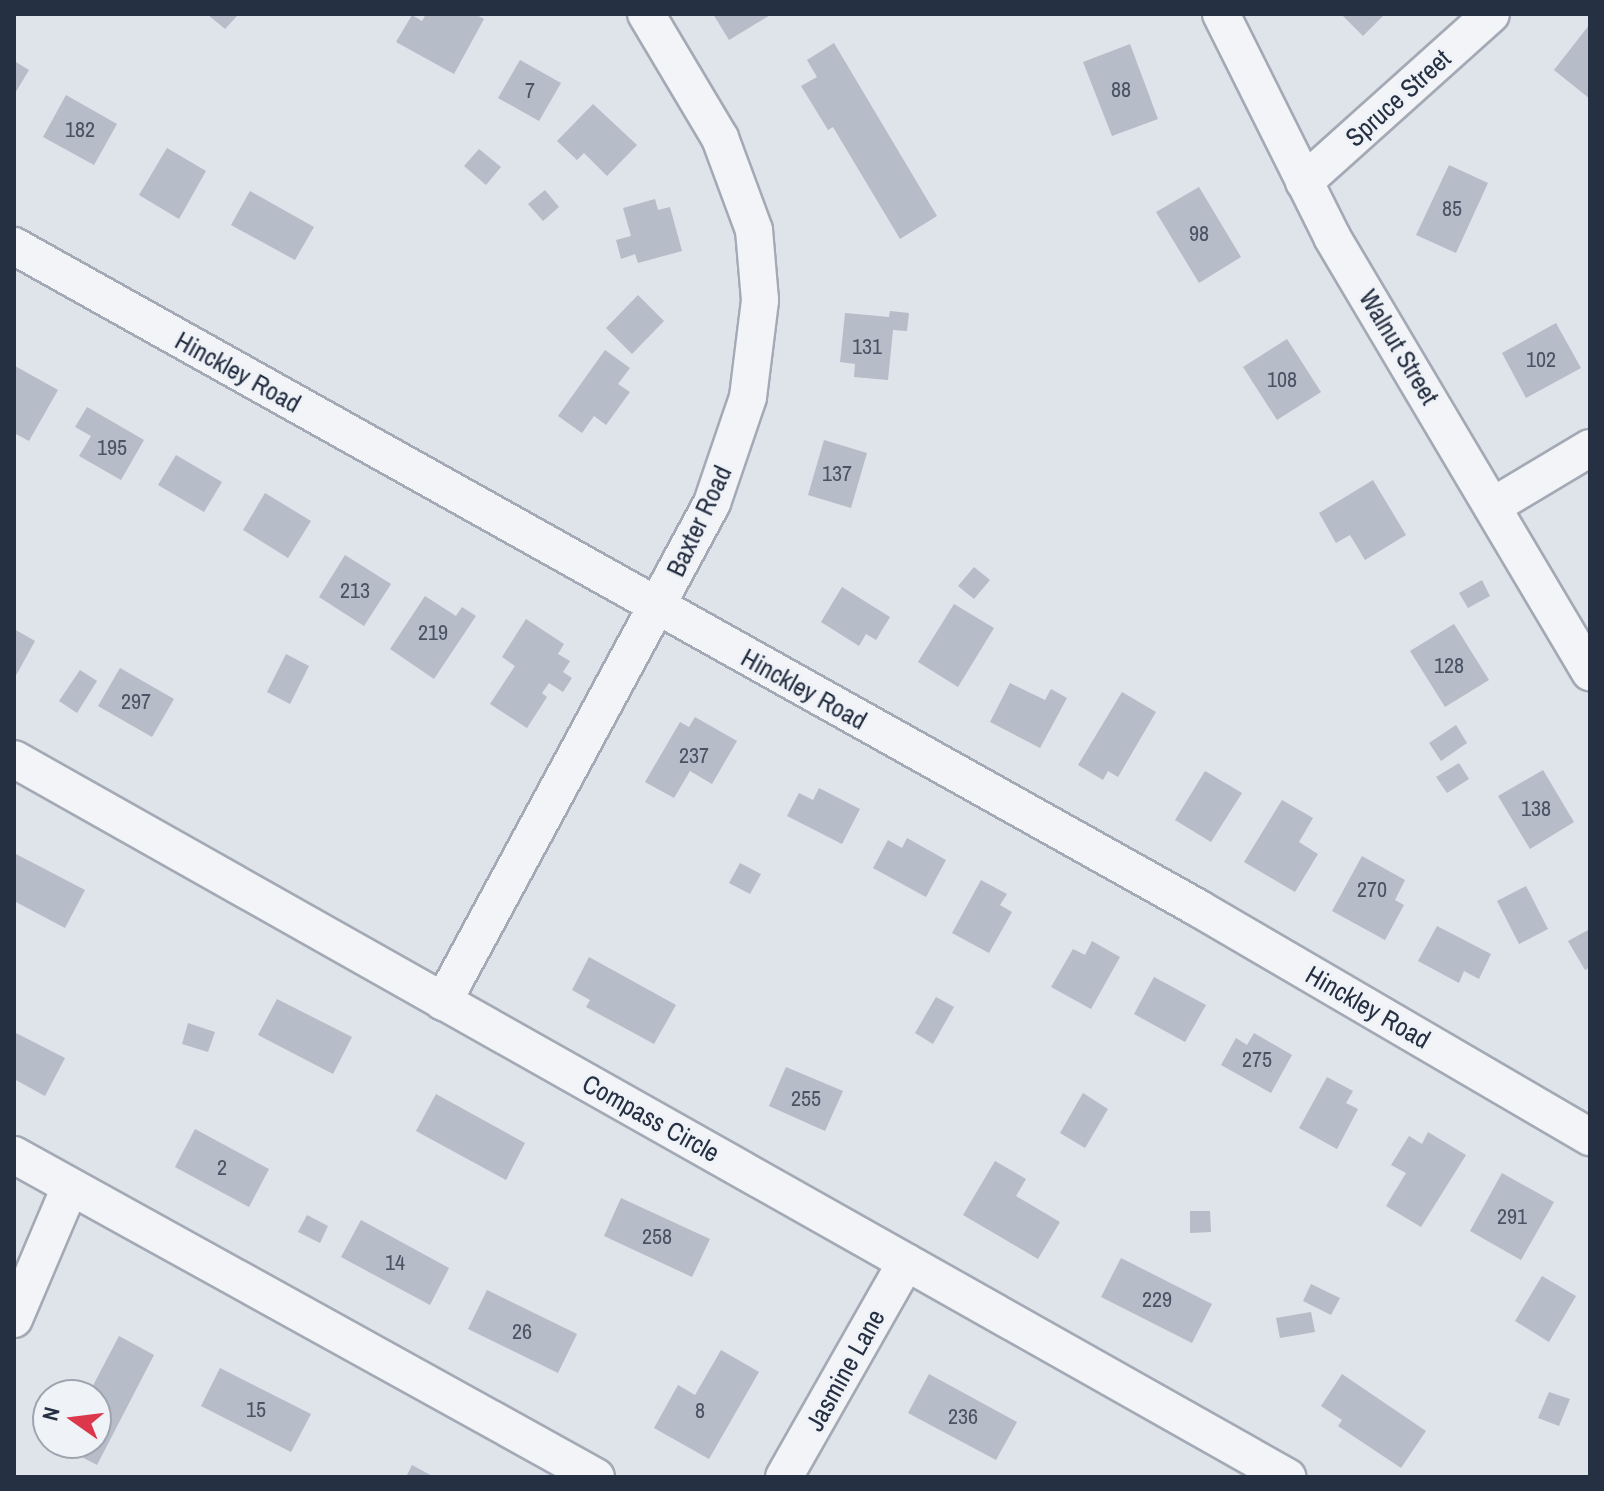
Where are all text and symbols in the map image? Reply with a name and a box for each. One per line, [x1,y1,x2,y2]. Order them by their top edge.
street label: Spruce Street [1339,43,1457,153]
house number: 88 [1111,77,1131,103]
house number: 7 [525,78,535,104]
house number: 182 [65,117,95,143]
house number: 85 [1442,196,1462,222]
house number: 98 [1189,221,1209,247]
street label: Walnut Street [1353,284,1445,410]
street label: Hinckley Road [170,325,306,419]
house number: 131 [852,334,882,360]
house number: 102 [1526,347,1556,373]
house number: 108 [1267,367,1297,393]
house number: 195 [97,435,127,461]
street label: Baxter Road [660,461,738,581]
house number: 137 [822,461,852,487]
house number: 213 [340,578,370,604]
house number: 219 [418,620,448,646]
street label: Hinckley Road [736,642,872,736]
house number: 128 [1434,653,1464,679]
house number: 297 [121,689,151,715]
house number: 237 [679,743,709,769]
house number: 138 [1521,796,1551,822]
house number: 270 [1357,877,1387,903]
street label: Hinckley Road [1300,959,1436,1055]
house number: 275 [1242,1047,1272,1073]
street label: Compass Circle [577,1068,725,1168]
house number: 255 [791,1086,821,1112]
house number: 2 [217,1155,227,1181]
house number: 291 [1497,1204,1527,1230]
house number: 258 [642,1224,672,1250]
house number: 14 [385,1250,405,1276]
house number: 229 [1142,1287,1172,1313]
street label: Jasmine Lane [799,1304,891,1436]
house number: 26 [512,1319,532,1345]
north arrow [32,1379,112,1459]
house number: 15 [246,1397,266,1423]
house number: 8 [695,1398,705,1424]
text: N [35,1404,67,1424]
house number: 236 [948,1404,978,1430]

